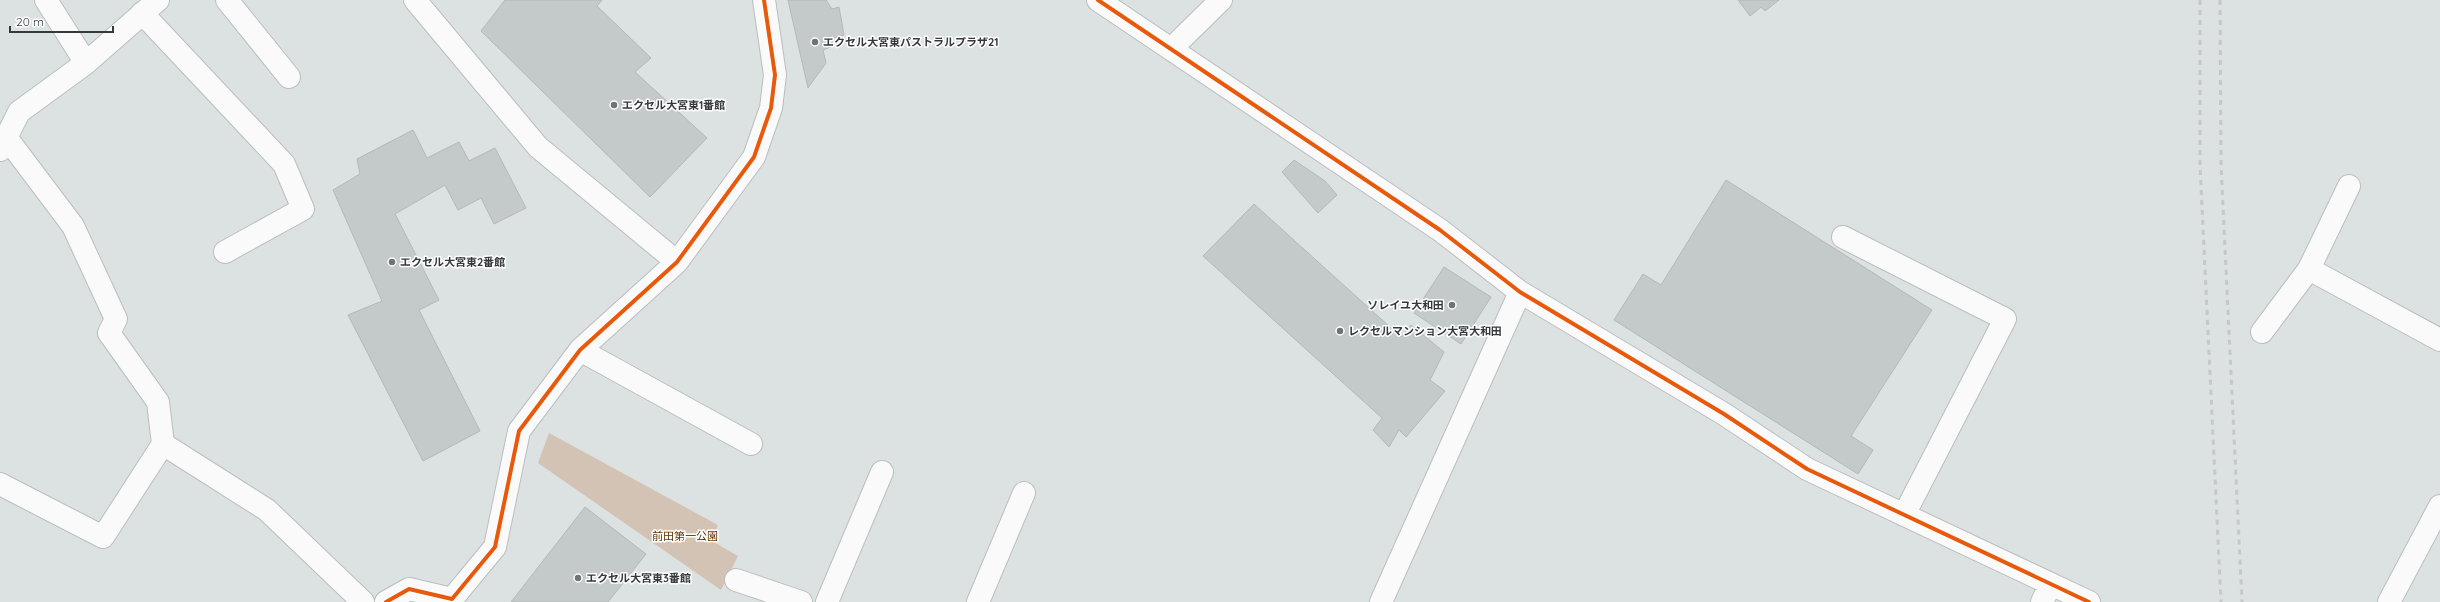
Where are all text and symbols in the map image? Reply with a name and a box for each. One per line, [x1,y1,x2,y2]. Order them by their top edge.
scale bar [10,8,113,34]
text: 20 m [16,14,44,29]
place label: エクセル大宮東パストラルプラザ21 [823,35,999,49]
marker: エクセル大宮東パストラルプラザ21 [810,37,820,47]
place label: エクセル大宮東1番館 [622,98,725,112]
marker: エクセル大宮東1番館 [609,100,619,110]
place label: エクセル大宮東2番館 [400,255,505,269]
marker: エクセル大宮東2番館 [387,257,397,267]
place label: ソレイユ大和田 [1367,298,1444,312]
marker: ソレイユ大和田 [1447,300,1457,310]
place label: レクセルマンション大宮大和田 [1348,324,1502,338]
marker: レクセルマンション大宮大和田 [1335,326,1345,336]
park label: 前田第一公園 [652,529,718,543]
place label: エクセル大宮東3番館 [586,571,691,585]
marker: エクセル大宮東3番館 [573,573,583,583]

